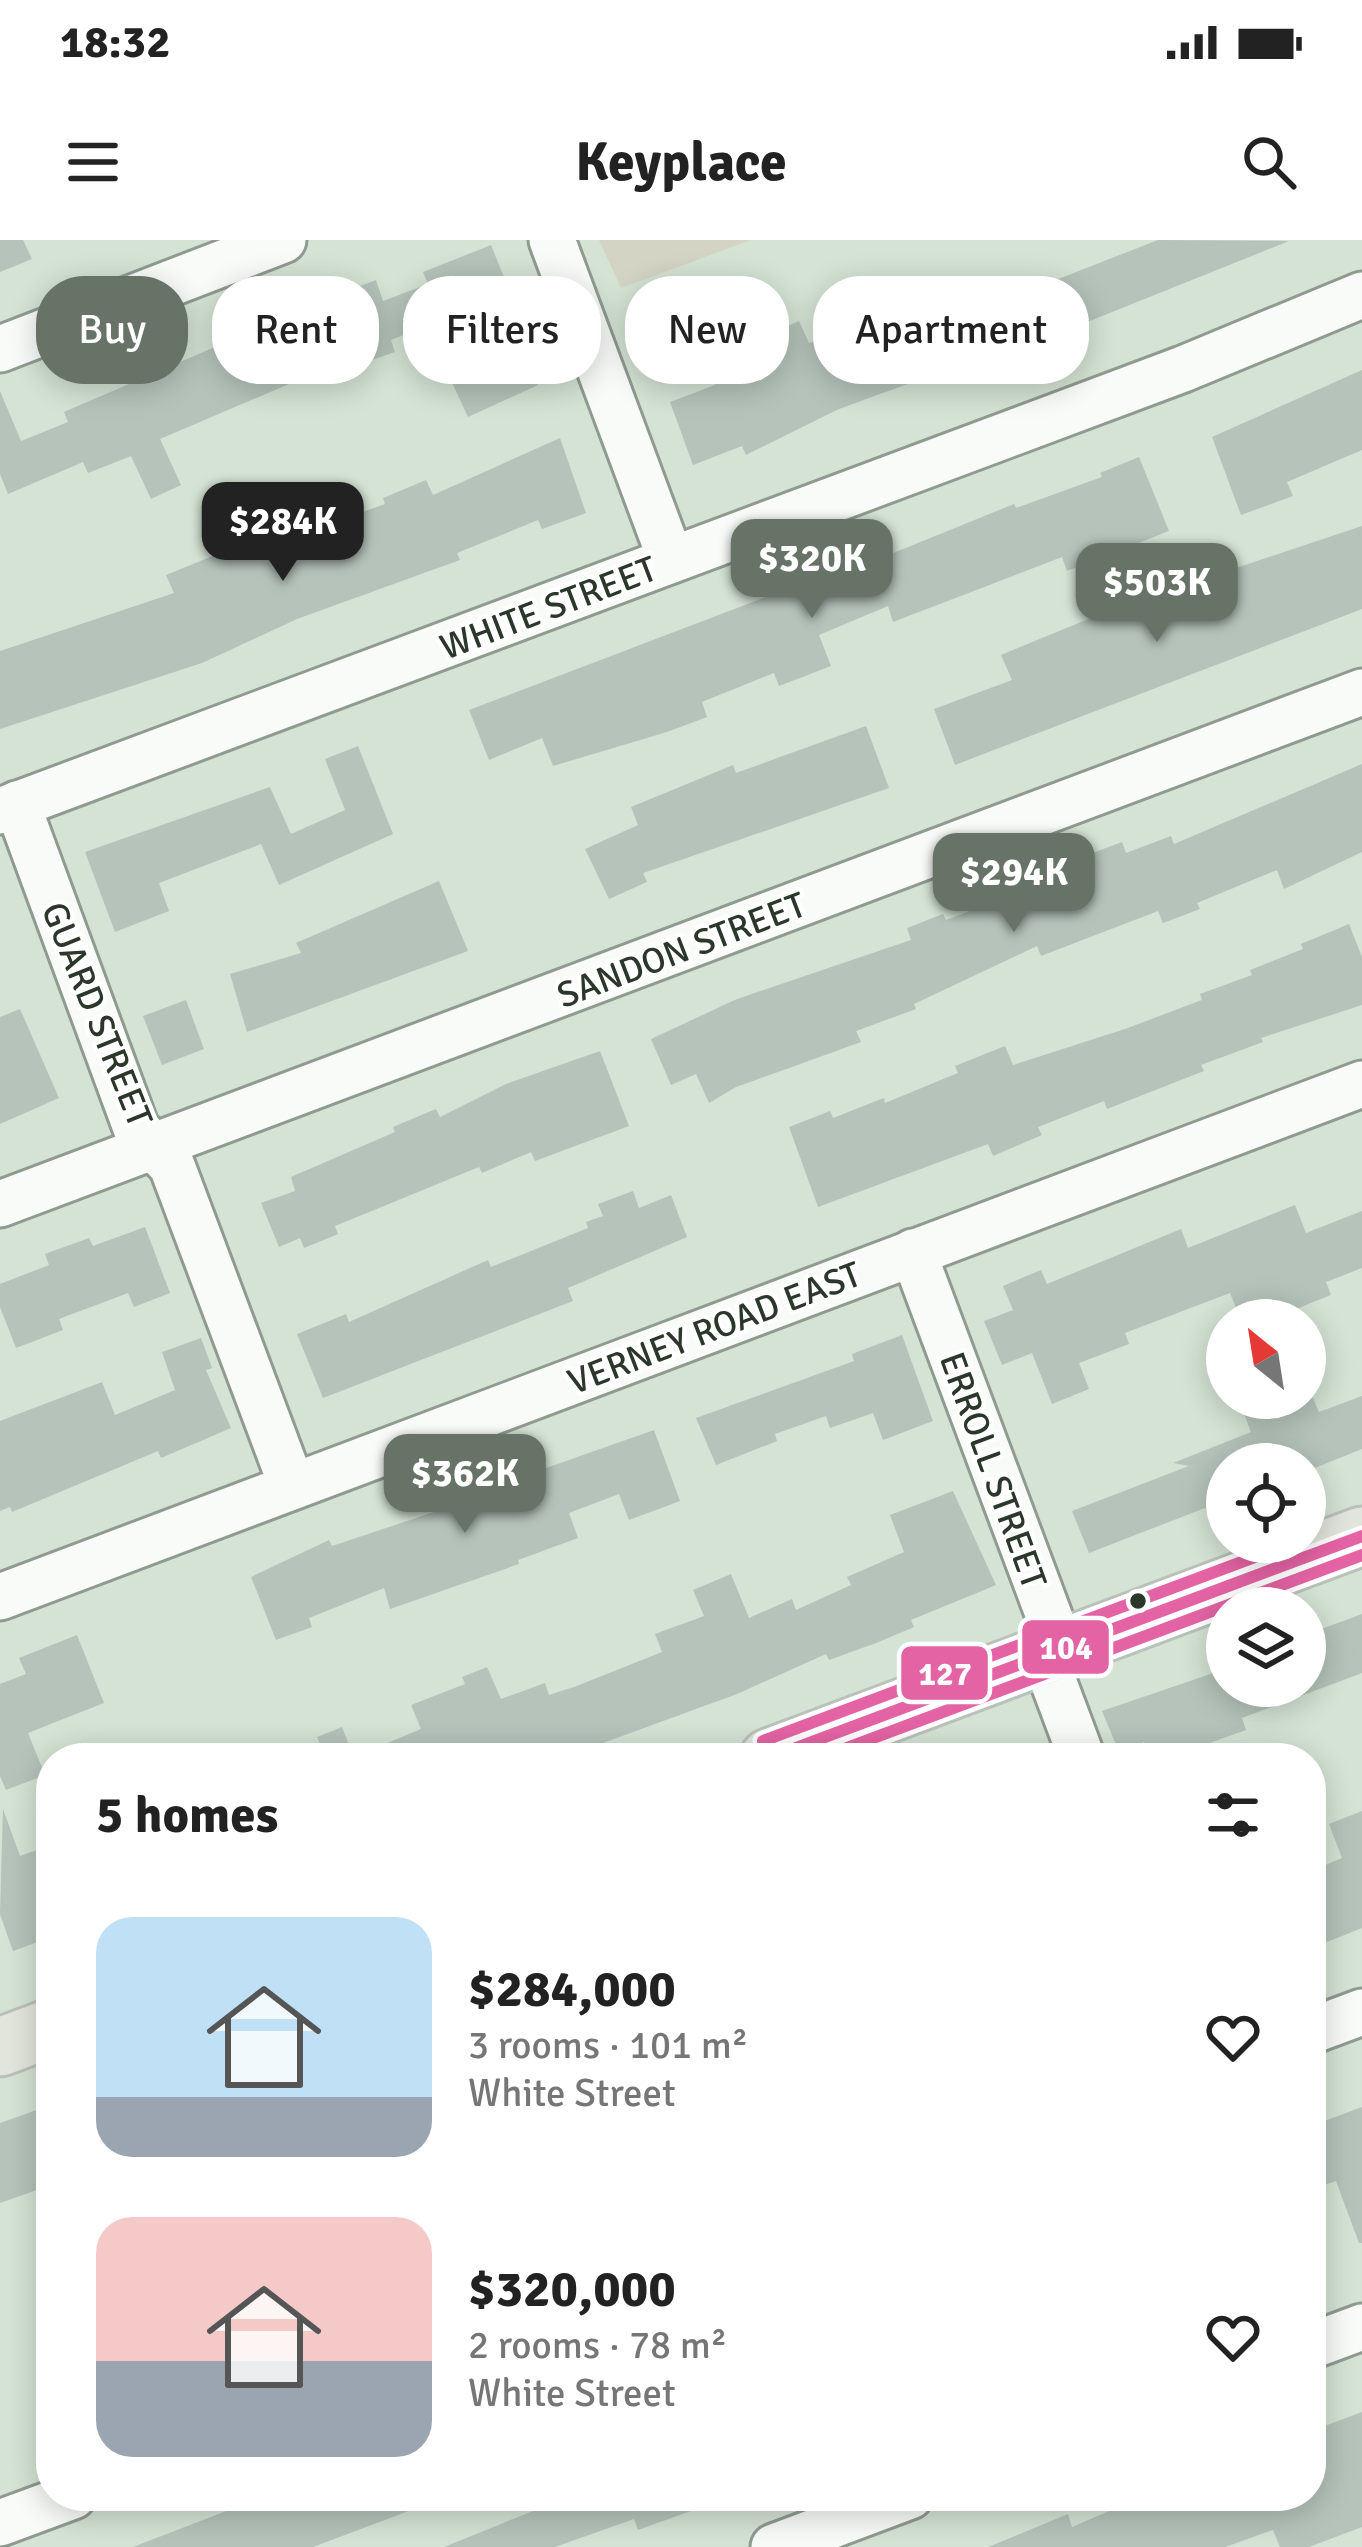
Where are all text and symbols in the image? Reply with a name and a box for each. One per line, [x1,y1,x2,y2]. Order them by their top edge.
text: 18:32 [60,15,170,70]
icon: menu [60,129,126,195]
text: Keyplace [575,129,787,196]
icon: search [1236,129,1302,195]
chip: Buy [36,276,188,384]
chip: Rent [212,276,379,384]
chip: Filters [403,276,601,384]
chip: New [625,276,789,384]
chip: Apartment [813,276,1089,384]
pin: $284K [199,482,367,584]
text: $284K [229,497,337,545]
pin: $320K [728,519,896,621]
text: $320K [758,534,866,582]
pin: $503K [1073,543,1241,645]
street label: WHITE STREET [434,546,663,670]
text: $503K [1103,558,1211,606]
pin: $294K [930,833,1098,935]
text: $294K [960,848,1068,896]
street label: SANDON STREET [551,882,812,1018]
street label: GUARD STREET [31,896,162,1134]
street label: VERNEY ROAD EAST [562,1252,868,1405]
north arrow [1206,1299,1326,1419]
map controls [1206,1299,1326,1707]
street label: ERROLL STREET [929,1346,1056,1595]
pin: $362K [381,1434,549,1536]
button: locate [1206,1443,1326,1563]
text: $362K [411,1449,519,1497]
button: layers [1206,1587,1326,1707]
unlabelled marker [1127,1590,1149,1612]
line badge: 104 [1020,1618,1111,1676]
text: 104 [1039,1628,1093,1669]
line badge: 127 [899,1644,990,1702]
text: 127 [918,1654,972,1695]
icon: filters [1200,1782,1266,1848]
text: 5 homes [96,1784,278,1847]
text: $284,000 [468,1958,676,2021]
icon: home [192,1965,336,2109]
icon: heart [1200,2004,1266,2070]
text: 3 rooms · 101 m² [468,2021,748,2069]
text: White Street [468,2069,676,2117]
text: $320,000 [468,2258,676,2321]
icon: home [192,2265,336,2409]
icon: heart [1200,2304,1266,2370]
text: 2 rooms · 78 m² [468,2321,727,2369]
text: White Street [468,2369,676,2417]

